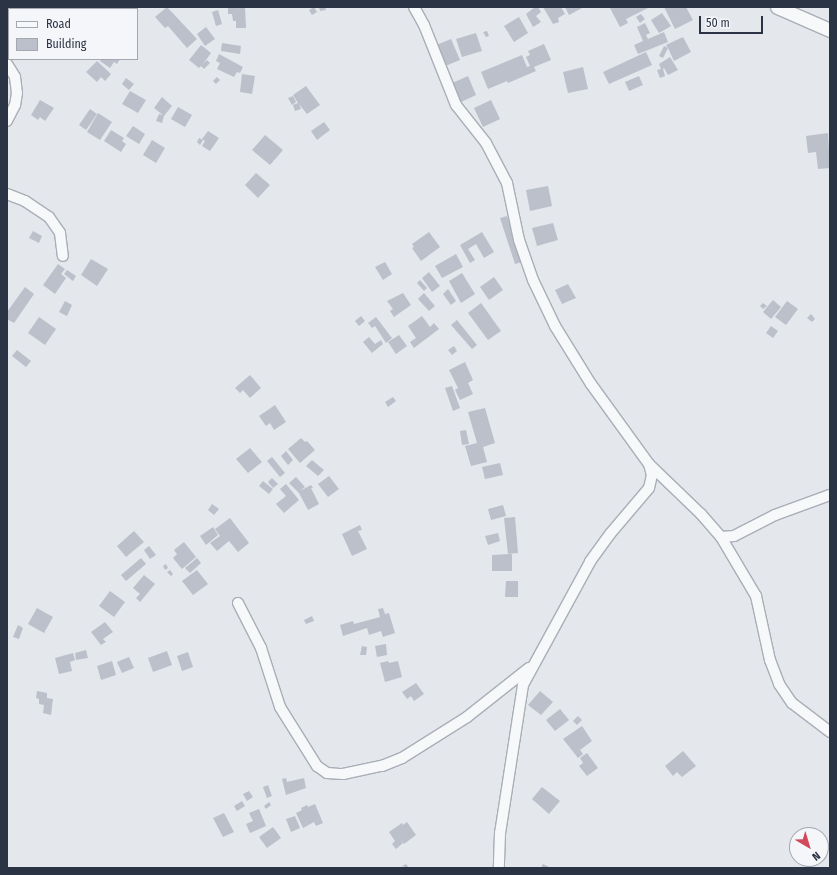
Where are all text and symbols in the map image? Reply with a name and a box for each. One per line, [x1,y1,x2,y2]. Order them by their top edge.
legend [8,8,138,60]
scale bar [701,8,765,34]
text: 50 m [706,16,730,30]
text: Road [46,17,71,31]
text: Building [46,37,86,51]
north arrow [789,827,829,867]
text: N [809,849,823,863]

